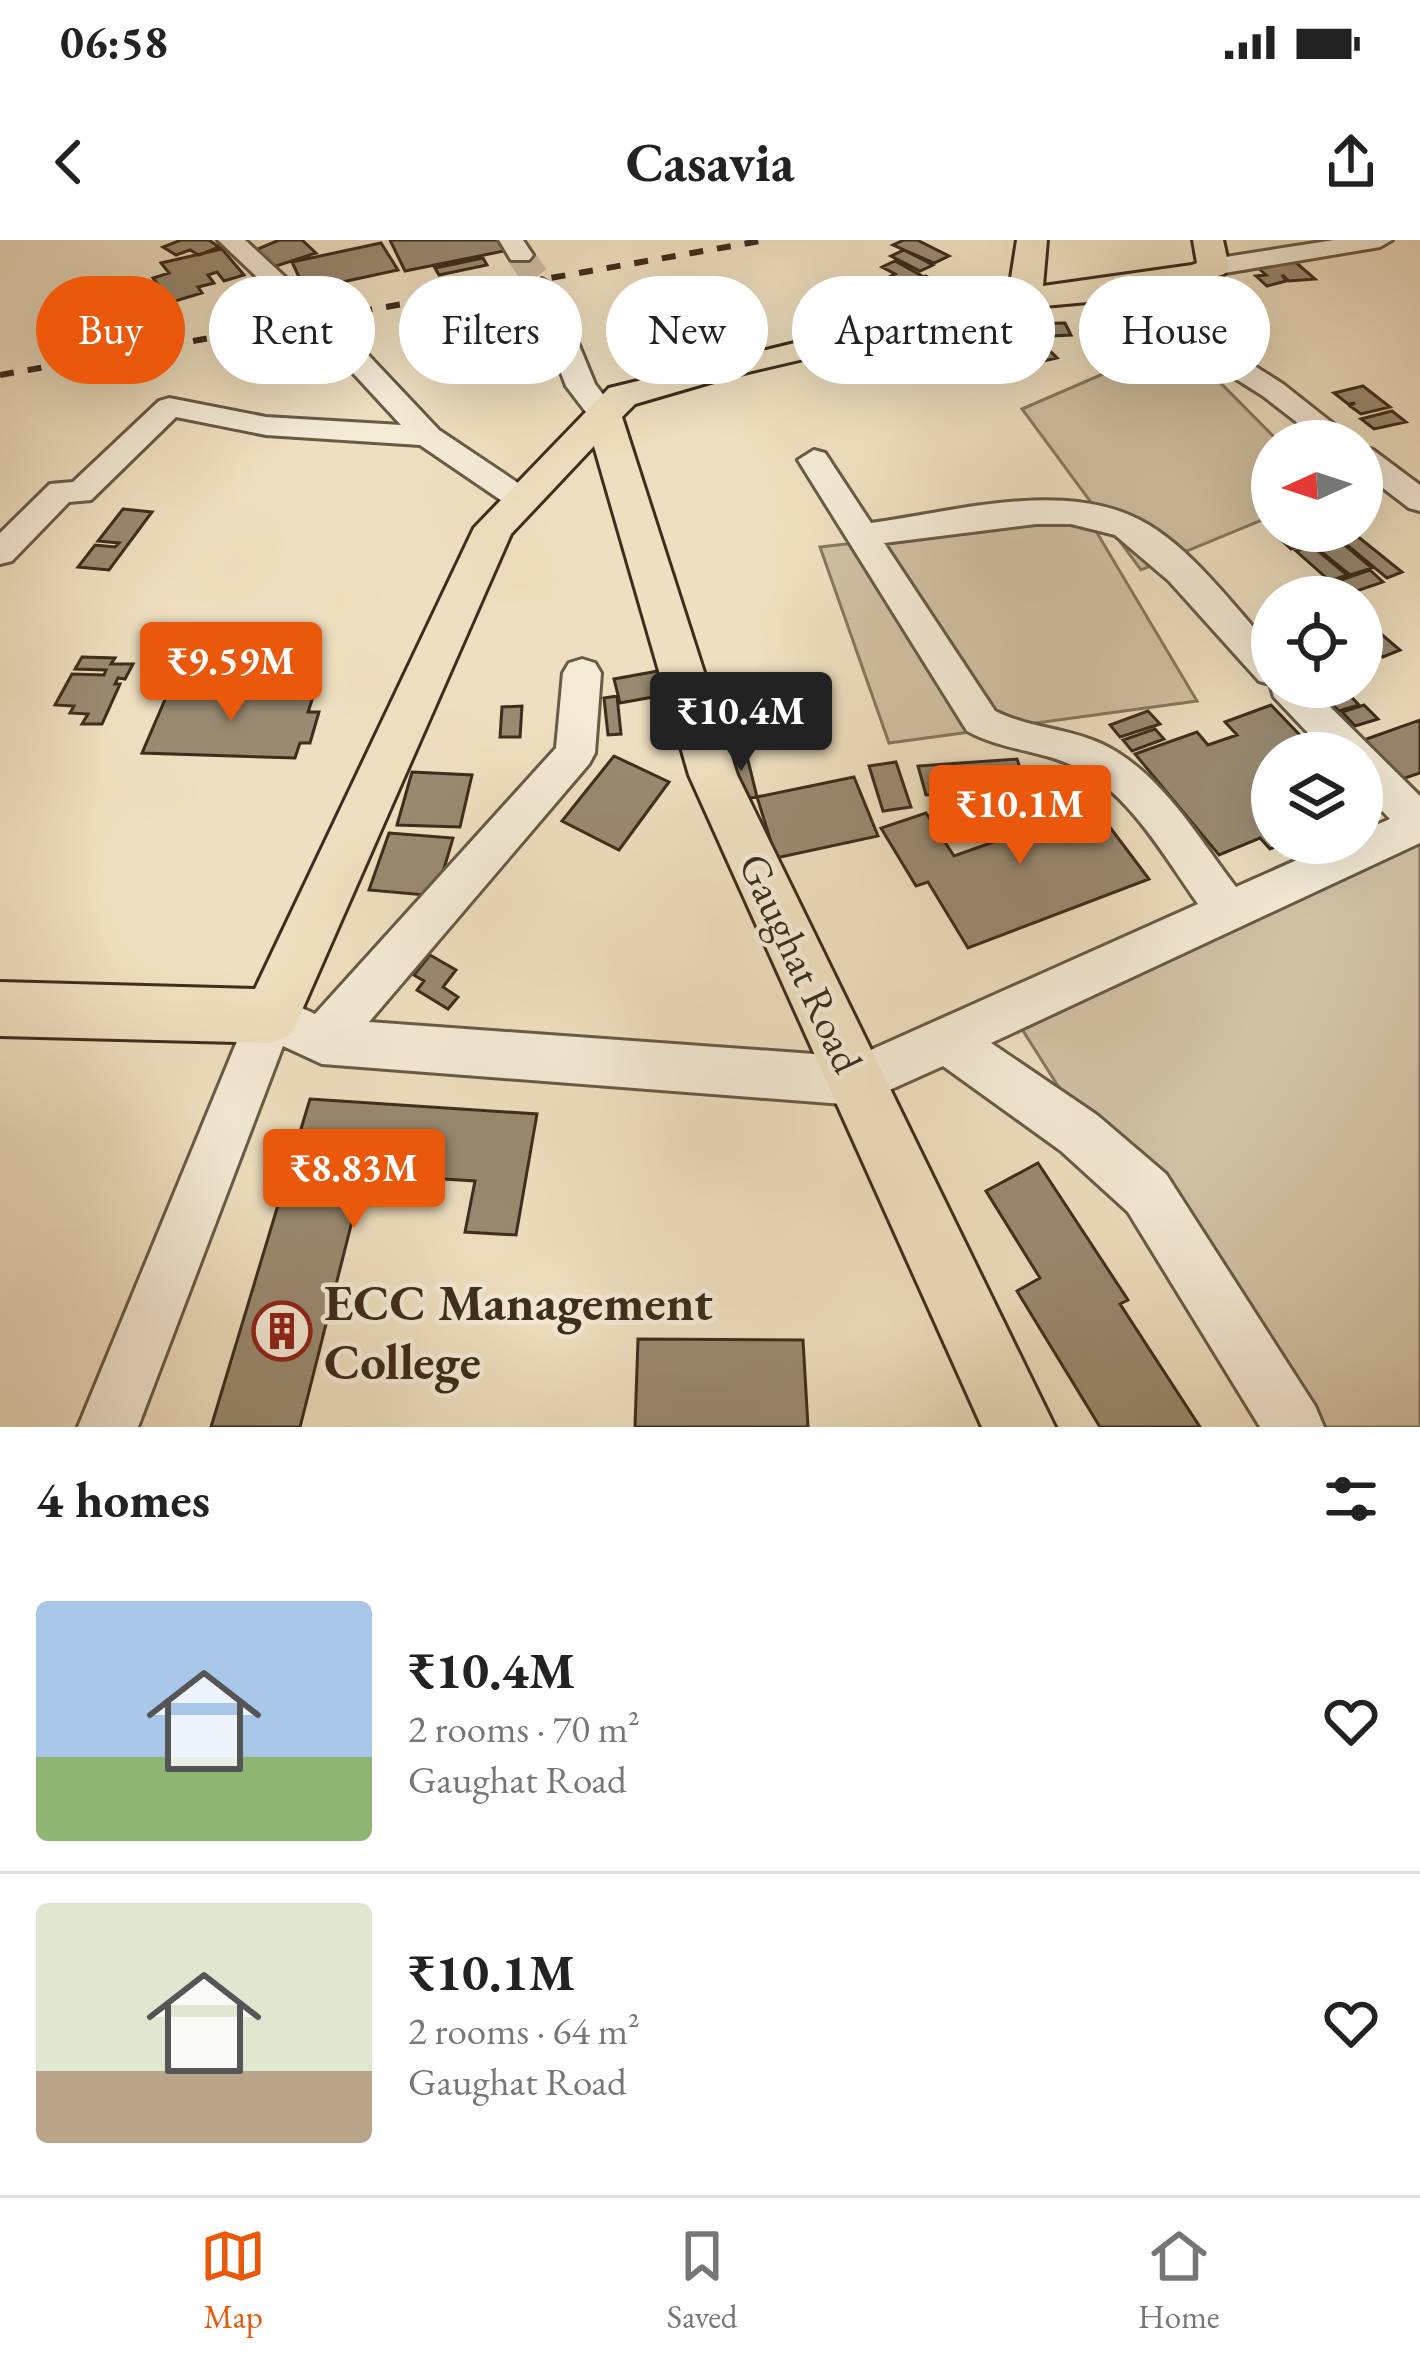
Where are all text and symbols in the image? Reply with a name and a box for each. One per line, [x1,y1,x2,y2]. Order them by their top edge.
text: 06:58 [60,13,168,71]
text: Casavia [626,127,794,197]
icon: back [36,129,102,195]
icon: share [1318,129,1384,195]
chip: Buy [36,276,185,384]
chip: Rent [209,276,375,384]
chip: Filters [399,276,582,384]
chip: New [606,276,768,384]
chip: Apartment [792,276,1055,384]
chip: House [1079,276,1270,384]
north arrow [1251,420,1383,552]
map controls [1251,420,1383,864]
button: locate [1251,576,1383,708]
pin: ₹9.59M [133,622,329,724]
text: ₹9.59M [167,635,295,686]
pin: ₹10.4M [643,672,839,774]
text: ₹10.4M [677,685,805,736]
button: layers [1251,732,1383,864]
pin: ₹10.1M [922,765,1118,867]
text: ₹10.1M [956,778,1084,829]
street label: Gaughat Road [726,845,876,1082]
pin: ₹8.83M [256,1129,452,1231]
text: ₹8.83M [290,1142,418,1193]
place label: ECC Management College [324,1269,713,1394]
building icon: ECC Management College [251,1300,313,1362]
text: 4 homes [36,1466,210,1532]
icon: filters [1318,1466,1384,1532]
text: ₹10.4M [408,1637,575,1703]
icon: home [132,1649,276,1793]
icon: heart [1318,1688,1384,1754]
text: 2 rooms · 70 m² [408,1703,640,1754]
text: Gaughat Road [408,1754,627,1805]
text: ₹10.1M [408,1939,575,2005]
icon: home [132,1951,276,2095]
icon: heart [1318,1990,1384,2056]
text: 2 rooms · 64 m² [408,2005,640,2056]
text: Gaughat Road [408,2056,627,2107]
tab: Map [200,2223,266,2338]
tab: Saved [667,2223,738,2338]
tab: Home [1138,2223,1220,2338]

